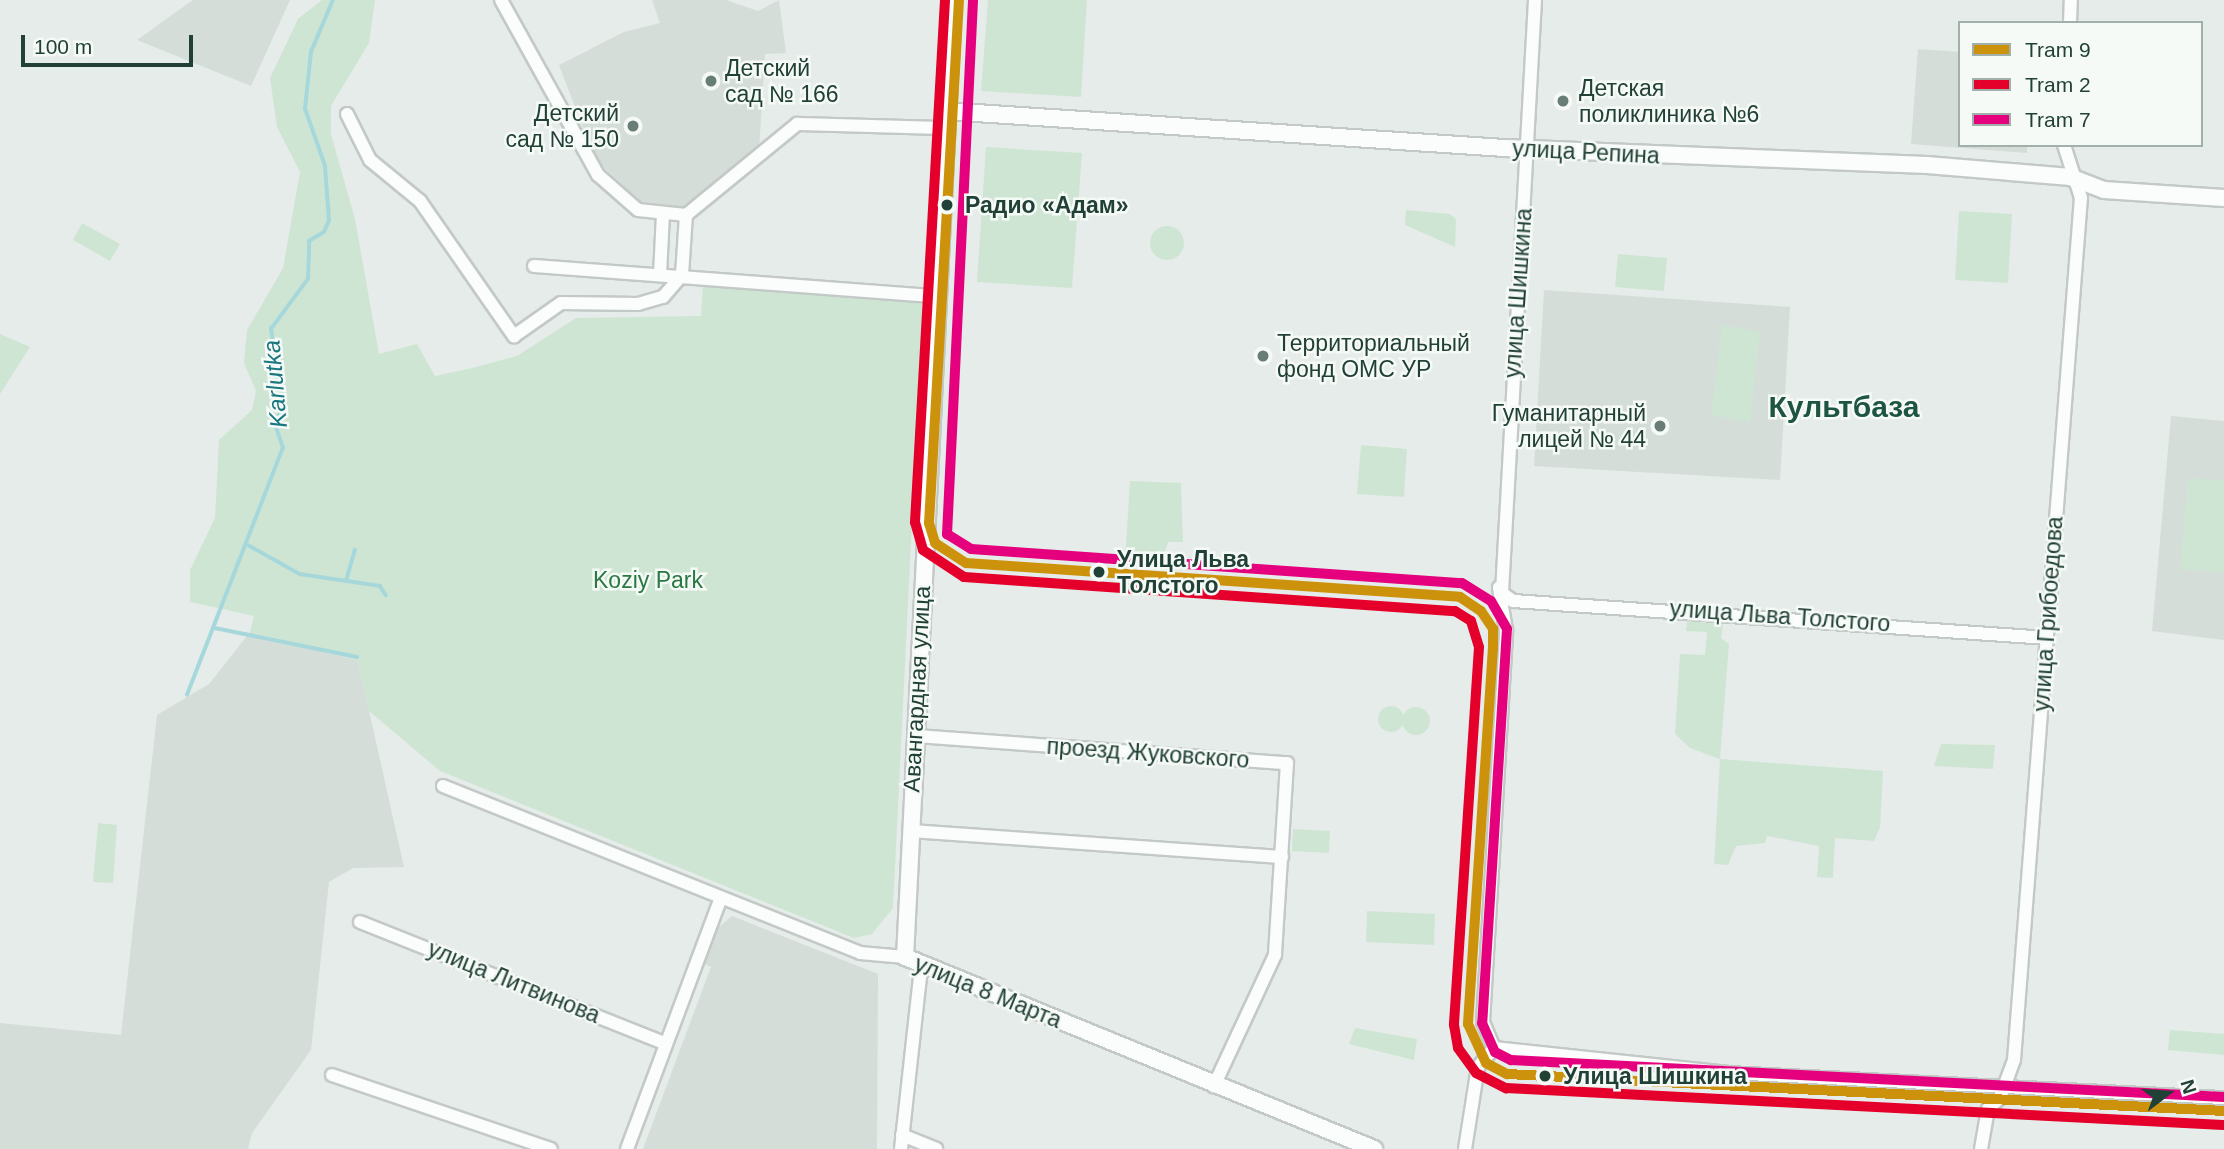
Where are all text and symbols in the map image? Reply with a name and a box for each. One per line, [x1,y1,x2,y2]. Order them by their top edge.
scale bar [24,21,196,65]
legend [1958,21,2203,147]
text: 100 m [34,35,92,58]
text: Tram 9 [2025,38,2091,61]
place label: Детский сад № 166 [725,54,839,108]
marker: Детский сад № 166 [703,73,719,89]
text: Tram 2 [2025,73,2091,96]
place label: Детская поликлиника №6 [1579,74,1759,128]
marker: Детская поликлиника №6 [1553,91,1573,111]
place label: Детский сад № 150 [505,99,619,153]
text: Tram 7 [2025,108,2091,131]
marker: Детский сад № 150 [625,118,641,134]
street label: улица Репина [1512,134,1660,170]
place label: Радио «Адам» [965,191,1129,219]
marker: Радио «Адам» [935,193,959,217]
street label: улица Шишкина [1498,207,1538,379]
place label: Территориальный фонд ОМС УР [1277,329,1470,383]
water label: Karlutka [257,339,293,429]
marker: Территориальный фонд ОМС УР [1255,348,1271,364]
district label: Культбаза [1769,389,1919,425]
place label: Гуманитарный лицей № 44 [1492,399,1646,453]
marker: Гуманитарный лицей № 44 [1652,418,1668,434]
street label: улица Грибоедова [2027,515,2069,713]
place label: Улица Льва Толстого [1117,545,1249,599]
marker: Улица Льва Толстого [1087,560,1111,584]
park label: Koziy Park [593,566,703,594]
street label: Авангардная улица [898,585,936,793]
street label: улица Льва Толстого [1669,595,1891,637]
street label: проезд Жуковского [1046,732,1250,774]
street label: улица Литвинова [424,935,604,1029]
street label: улица 8 Марта [910,950,1066,1034]
north arrow [2133,1058,2203,1128]
place label: Улица Шишкина [1563,1062,1747,1090]
marker: Улица Шишкина [1533,1064,1557,1088]
text: N [2177,1077,2201,1096]

